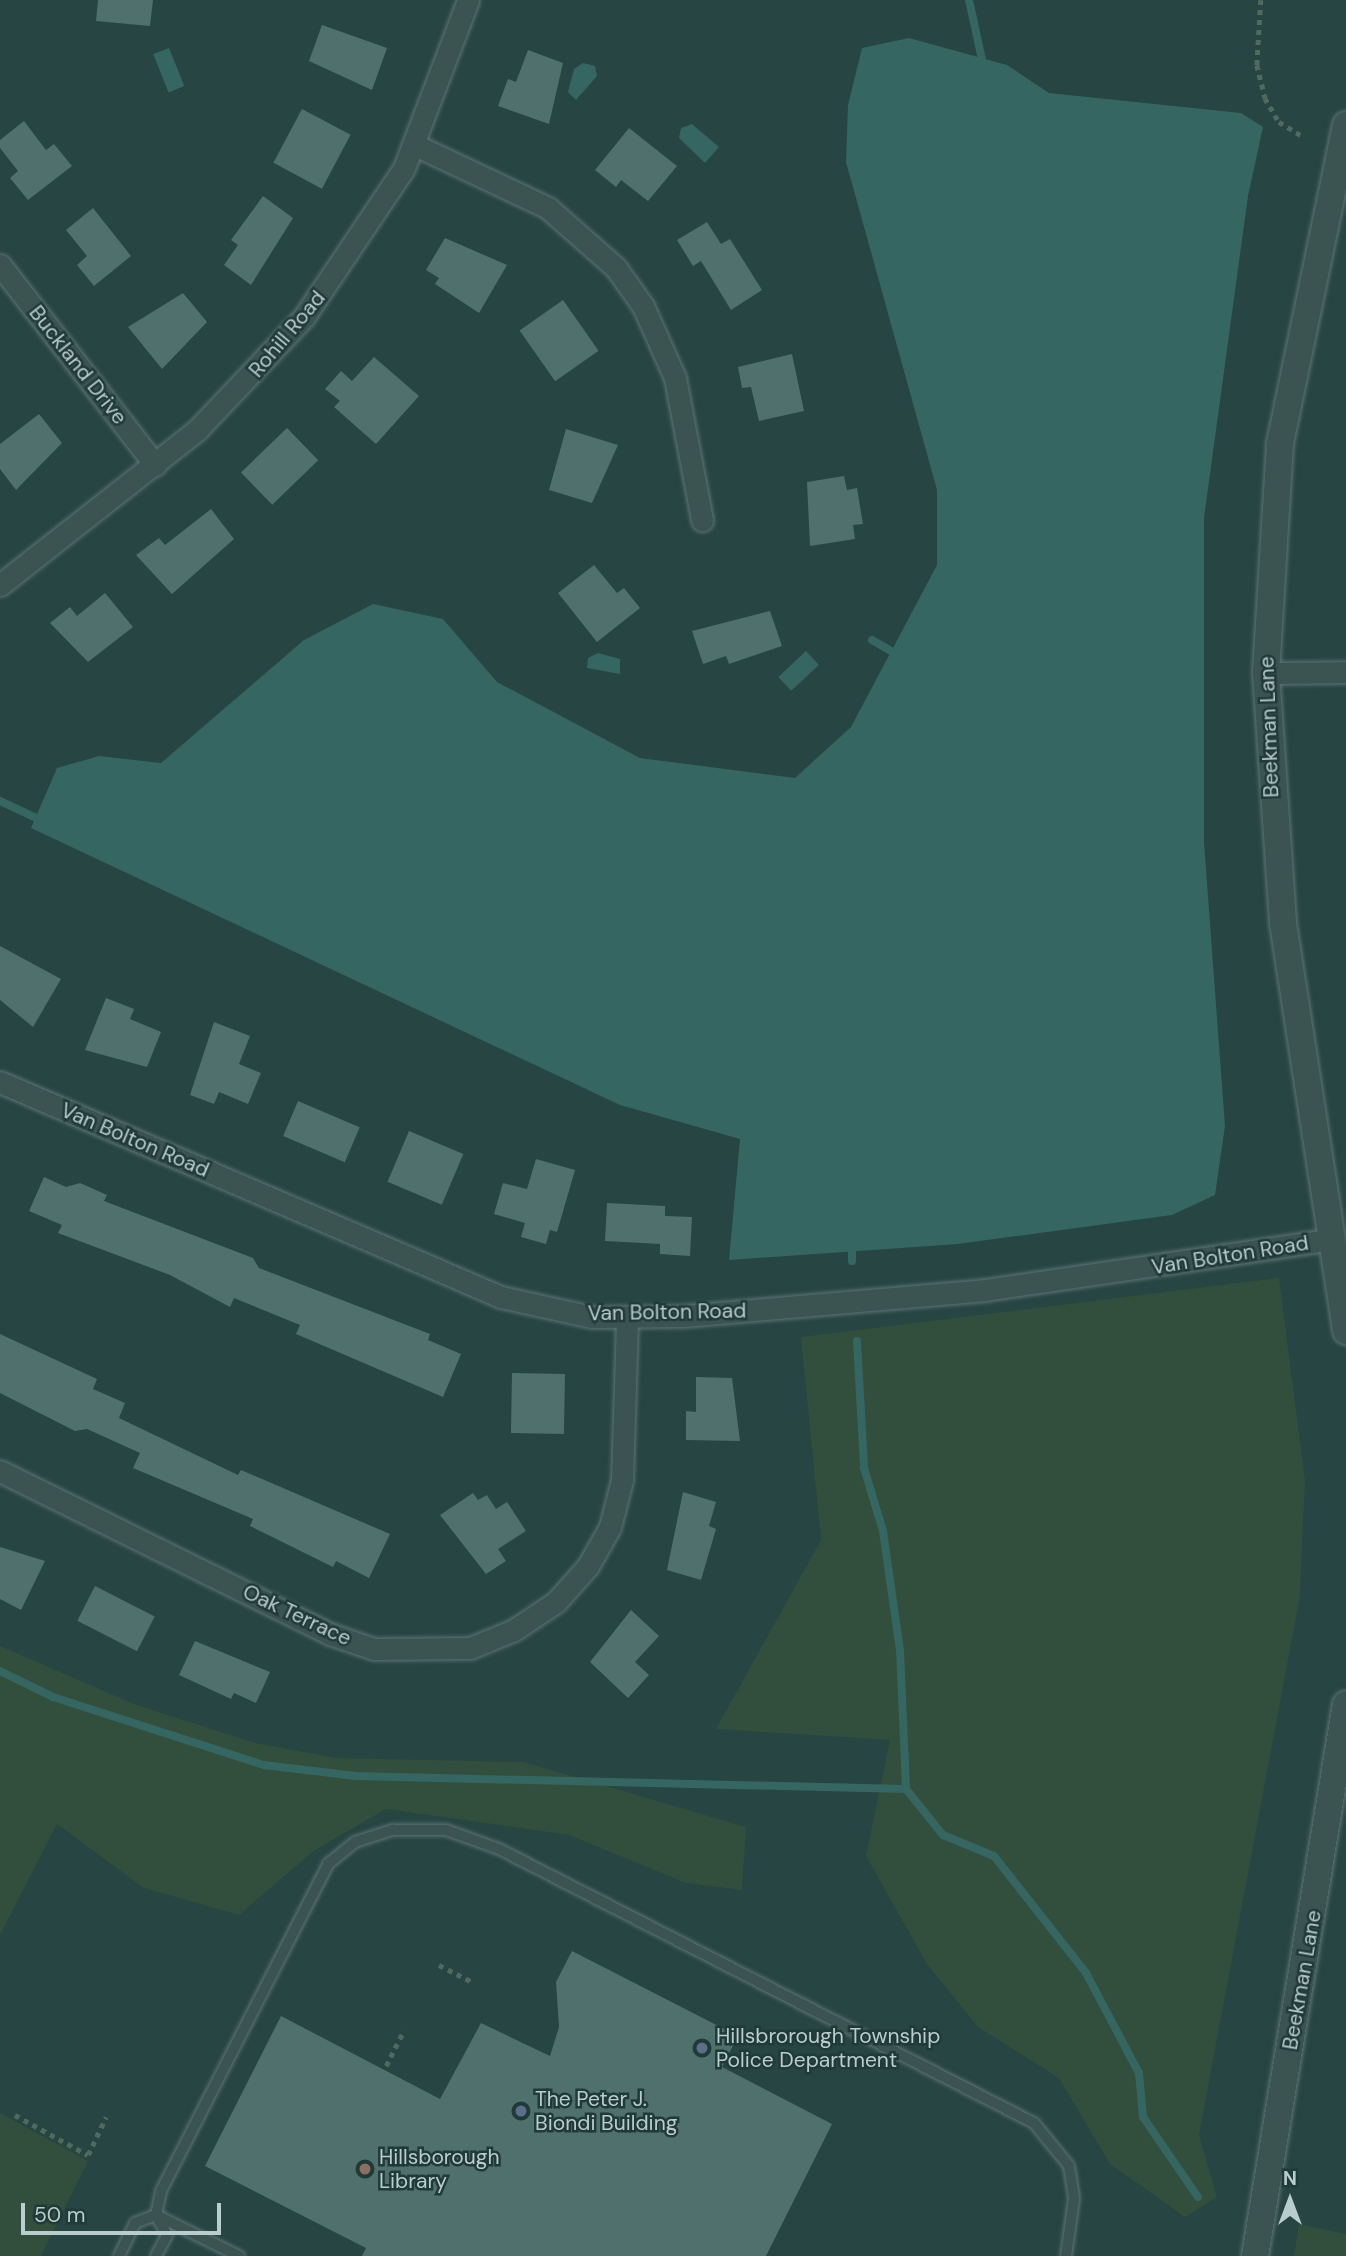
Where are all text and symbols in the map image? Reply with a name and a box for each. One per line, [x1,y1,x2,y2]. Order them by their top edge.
street label: Rohill Road [244,286,330,382]
street label: Buckland Drive [24,301,132,429]
street label: Beekman Lane [1254,656,1284,798]
street label: Van Bolton Road [57,1097,213,1183]
street label: Van Bolton Road [1150,1230,1310,1280]
street label: Van Bolton Road [587,1298,747,1326]
street label: Oak Terrace [239,1579,355,1651]
street label: Beekman Lane [1277,1908,1327,2052]
place label: Hillsbrorough Township Police Department [716,2023,940,2073]
marker: Hillsbrorough Township Police Department [694,2040,710,2056]
place label: The Peter J. Biondi Building [535,2086,677,2136]
marker: The Peter J. Biondi Building [513,2103,529,2119]
place label: Hillsborough Library [379,2144,499,2194]
marker: Hillsborough Library [357,2161,373,2177]
north arrow [1255,2165,1325,2235]
text: N [1283,2166,1297,2191]
scale bar [24,2190,224,2234]
text: 50 m [34,2201,85,2229]

